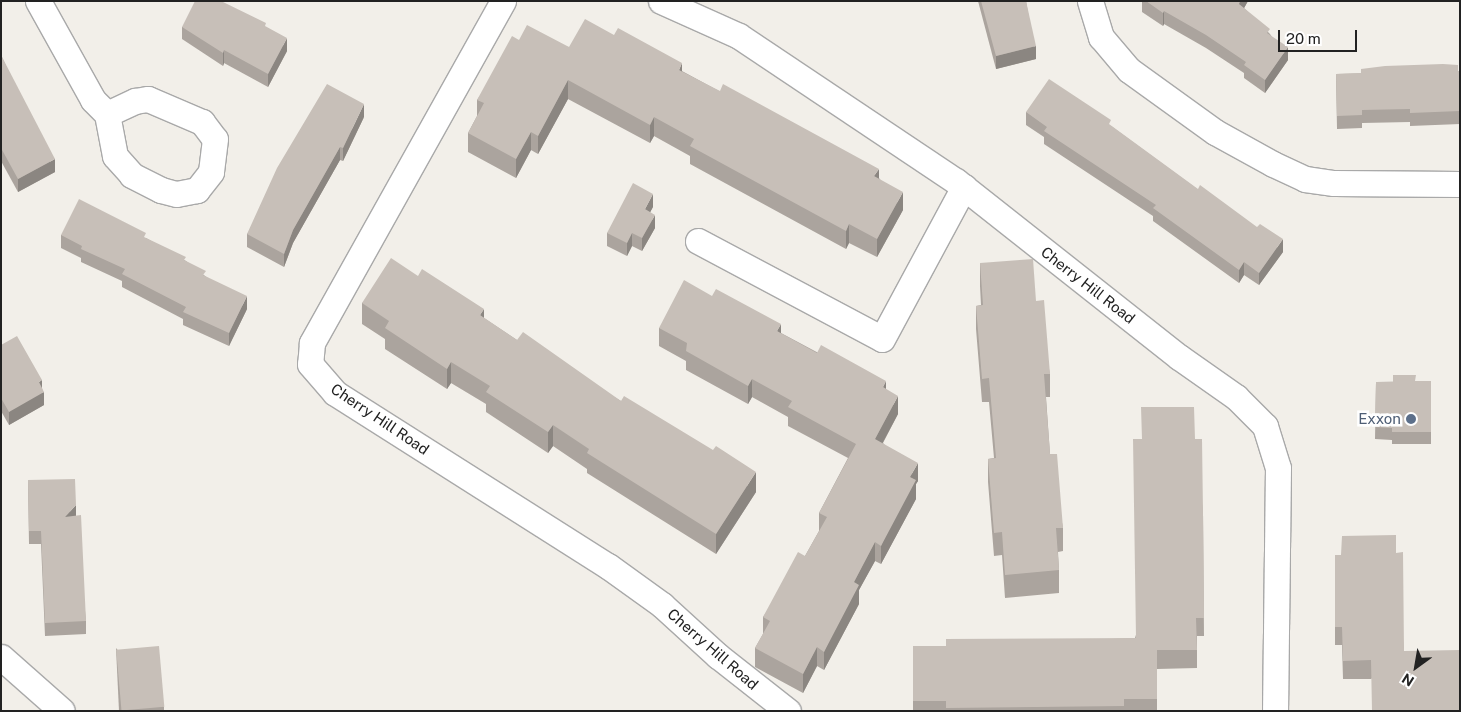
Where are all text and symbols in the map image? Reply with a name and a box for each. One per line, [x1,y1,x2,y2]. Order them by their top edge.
scale bar [1281,20,1360,52]
text: 20 m [1286,30,1321,47]
street label: Cherry Hill Road [1037,243,1139,327]
street label: Cherry Hill Road [328,380,432,458]
place label: Exxon [1358,410,1401,428]
marker: Exxon [1405,413,1417,425]
street label: Cherry Hill Road [664,605,762,693]
north arrow [1391,642,1441,692]
text: N [1399,670,1417,689]

